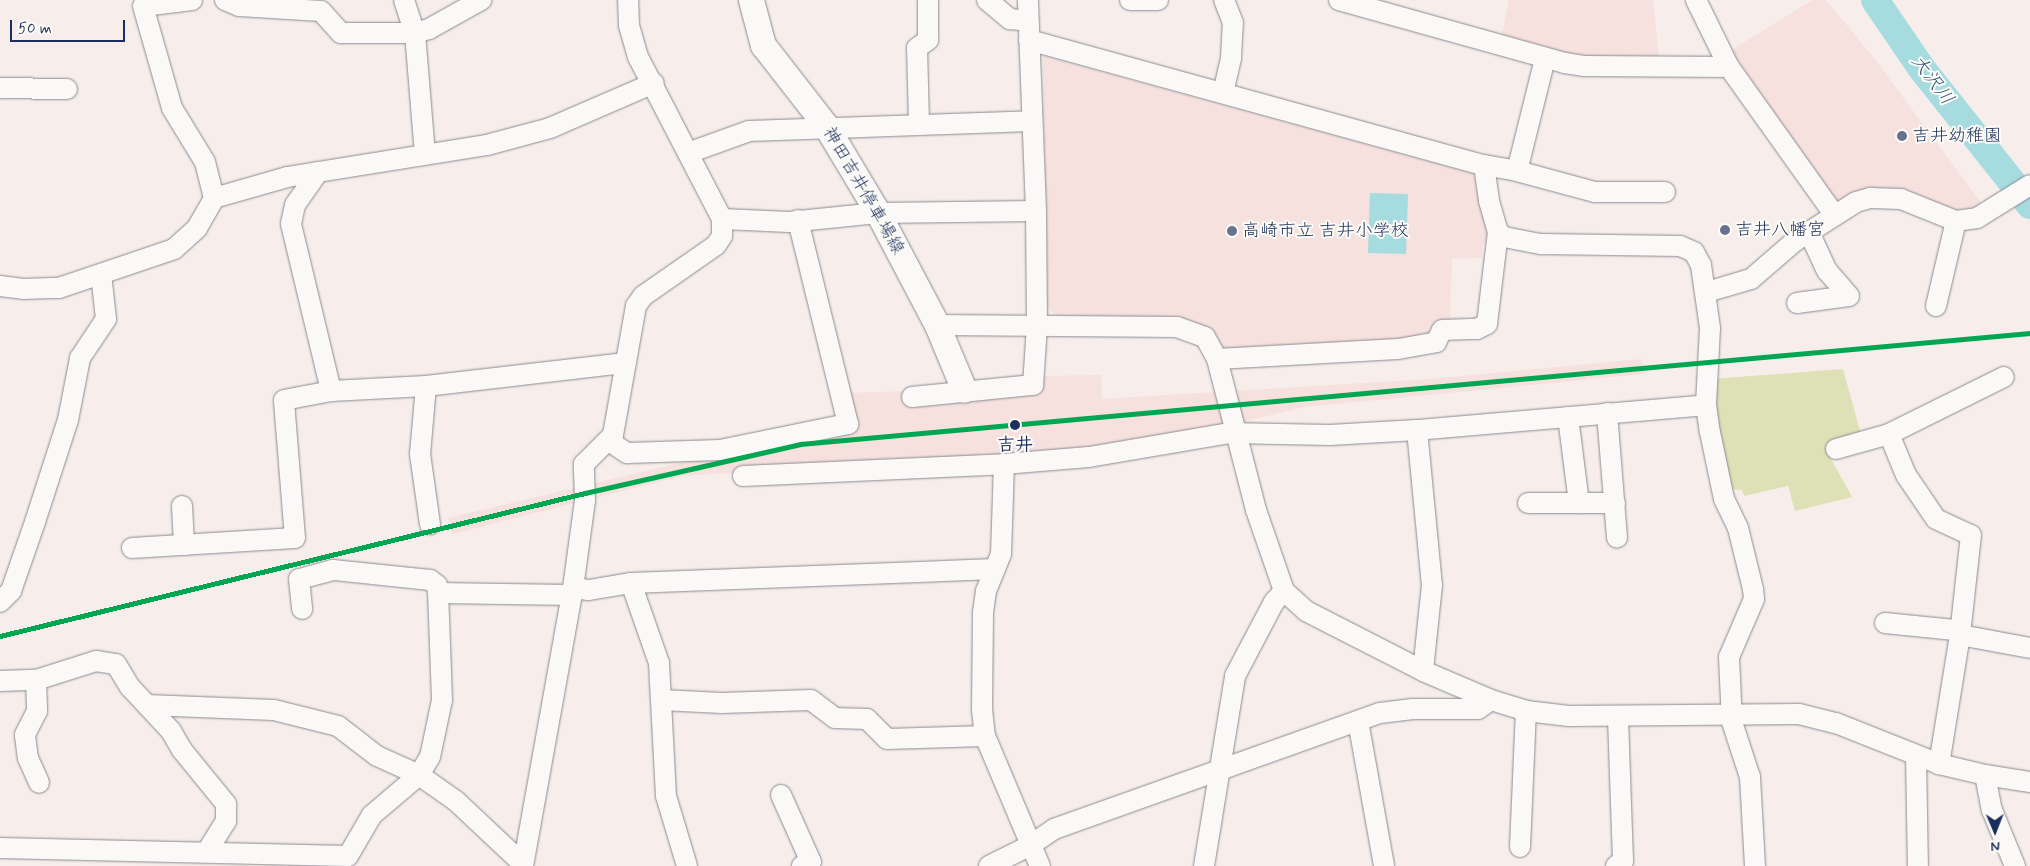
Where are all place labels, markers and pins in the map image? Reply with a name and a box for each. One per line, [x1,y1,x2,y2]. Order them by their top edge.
place label: 吉井幼稚園 [1912,125,2002,147]
marker: 吉井幼稚園 [1896,130,1908,142]
place label: 吉井八幡宮 [1735,219,1825,241]
place label: 高崎市立 吉井小学校 [1242,220,1409,242]
marker: 吉井八幡宮 [1719,224,1731,236]
marker: 高崎市立 吉井小学校 [1226,225,1238,237]
marker: 吉井 [1008,418,1022,432]
place label: 吉井 [997,434,1033,456]

